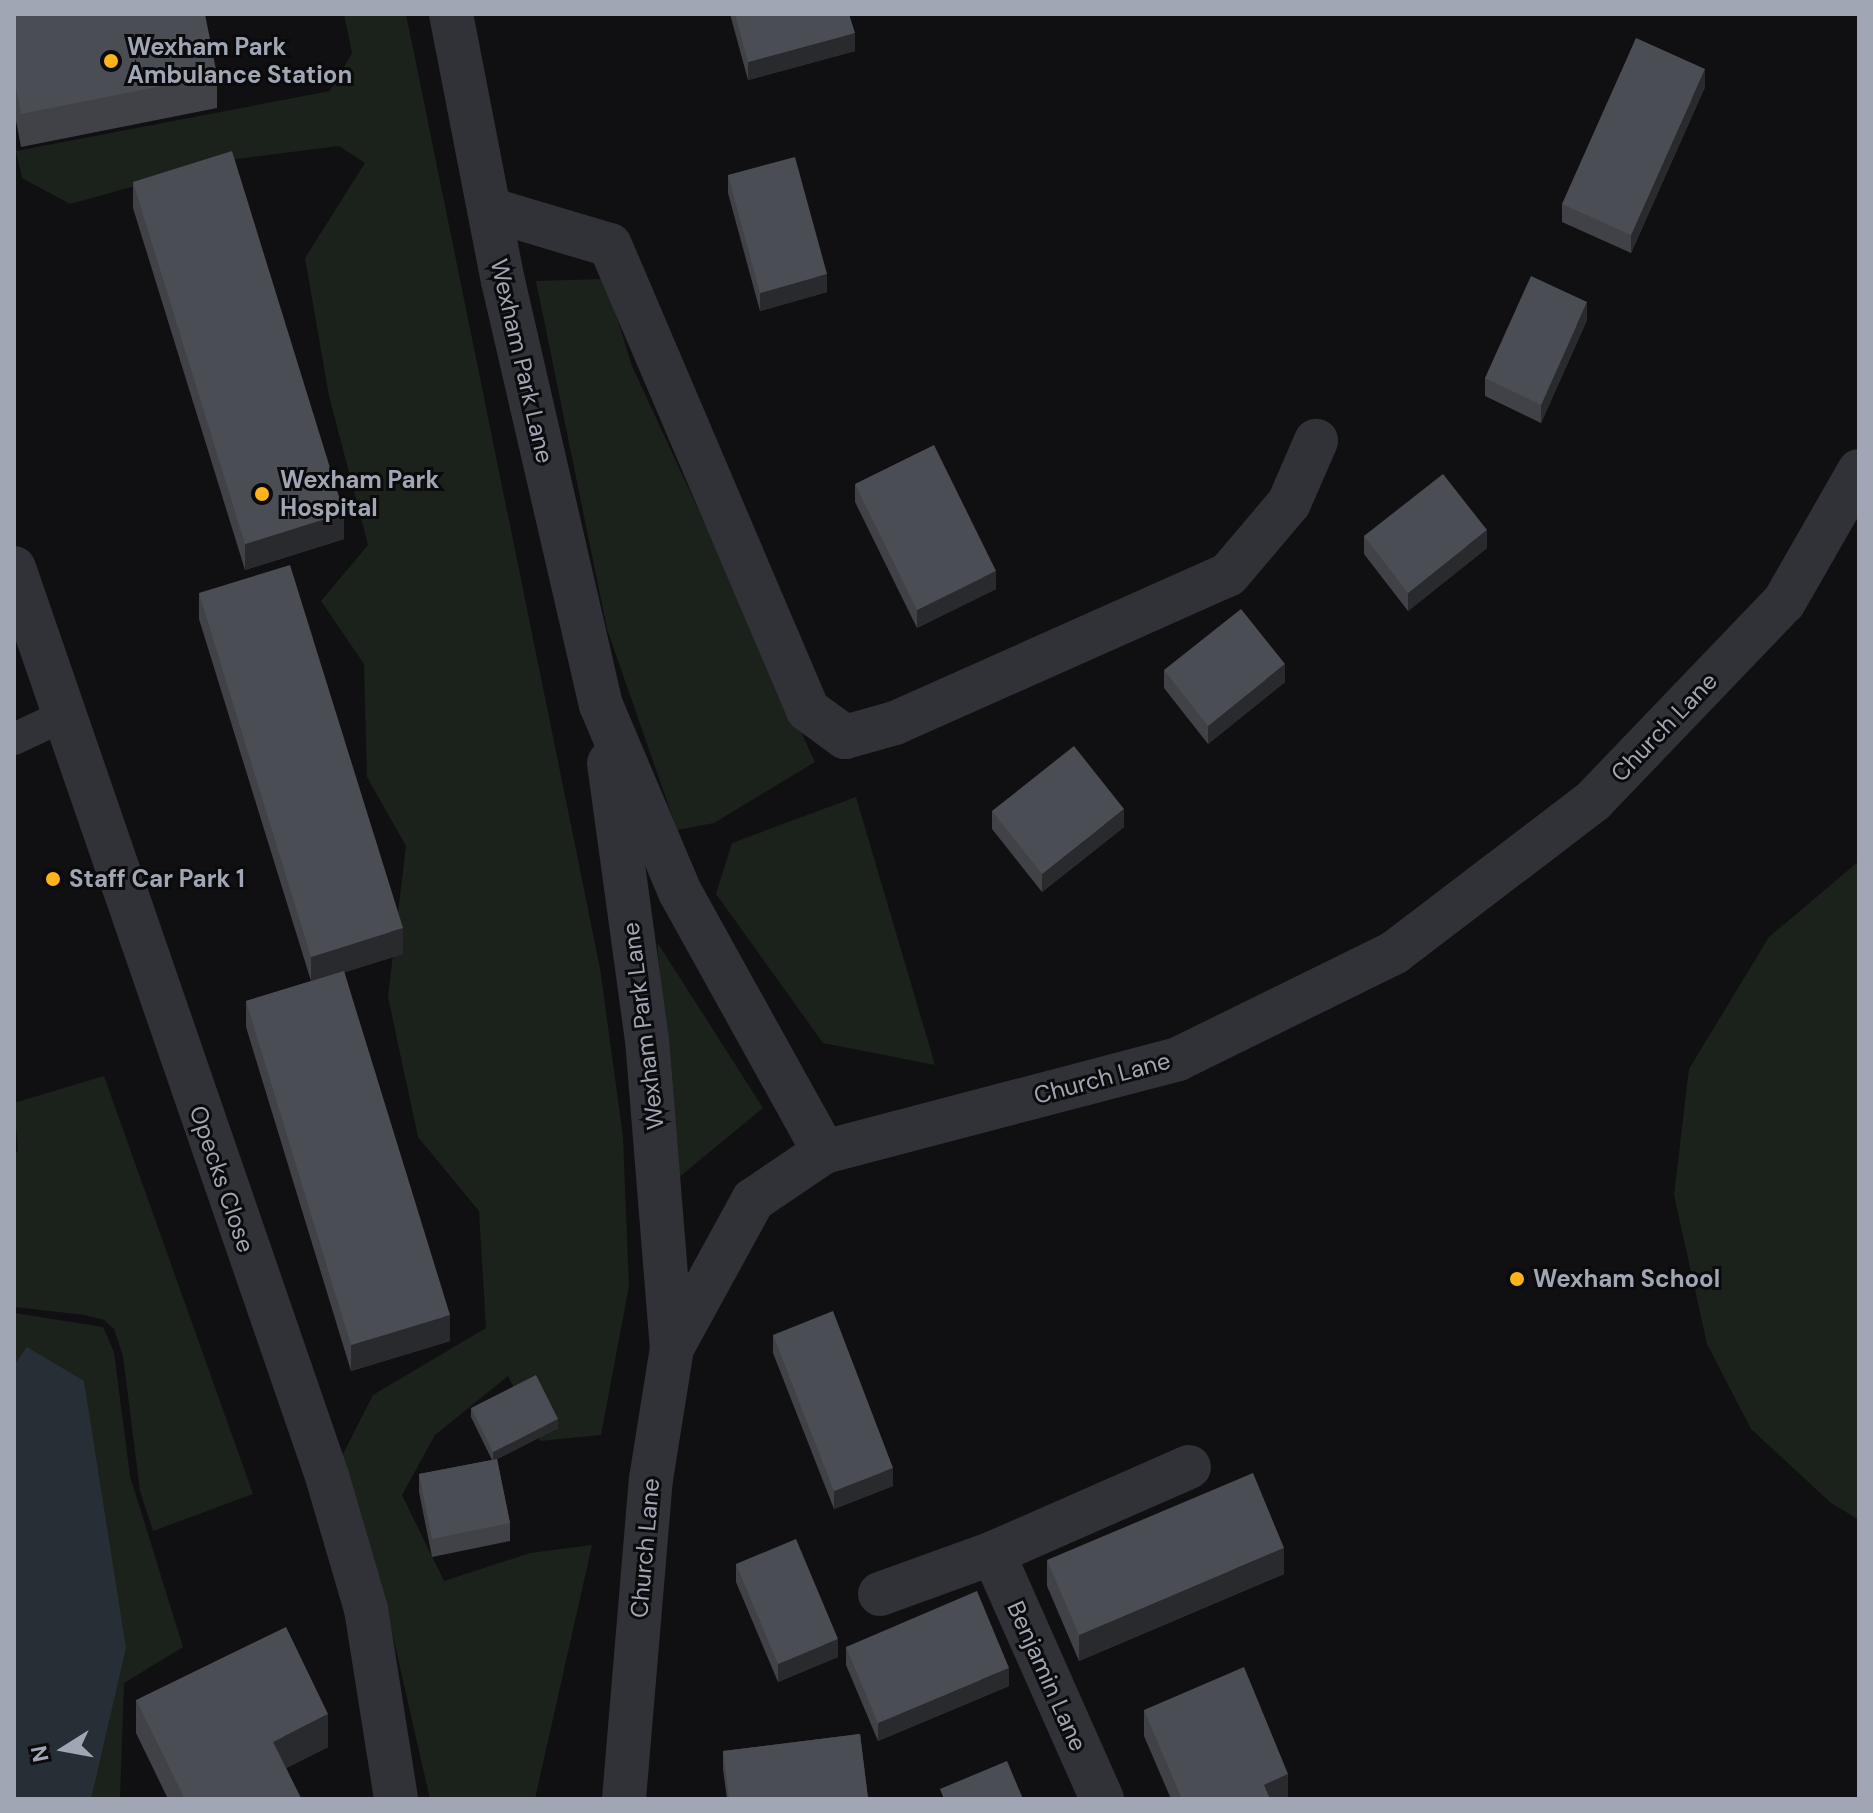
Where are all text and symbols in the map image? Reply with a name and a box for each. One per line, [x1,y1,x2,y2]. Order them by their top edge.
place label: Wexham Park Ambulance Station [127,33,352,89]
marker: Wexham Park Ambulance Station [102,52,120,70]
street label: Wexham Park Lane [485,256,559,466]
place label: Wexham Park Hospital [280,466,439,522]
marker: Wexham Park Hospital [251,483,273,505]
street label: Church Lane [1605,667,1723,787]
place label: Staff Car Park 1 [69,865,245,893]
marker: Staff Car Park 1 [44,870,62,888]
street label: Wexham Park Lane [616,921,670,1131]
street label: Church Lane [1031,1046,1173,1110]
street label: Opecks Close [183,1102,261,1256]
place label: Wexham School [1533,1265,1720,1293]
marker: Wexham School [1508,1270,1526,1288]
street label: Church Lane [625,1477,665,1619]
street label: Benjamin Lane [1001,1597,1093,1755]
north arrow [24,1709,104,1789]
text: N [24,1743,56,1764]

